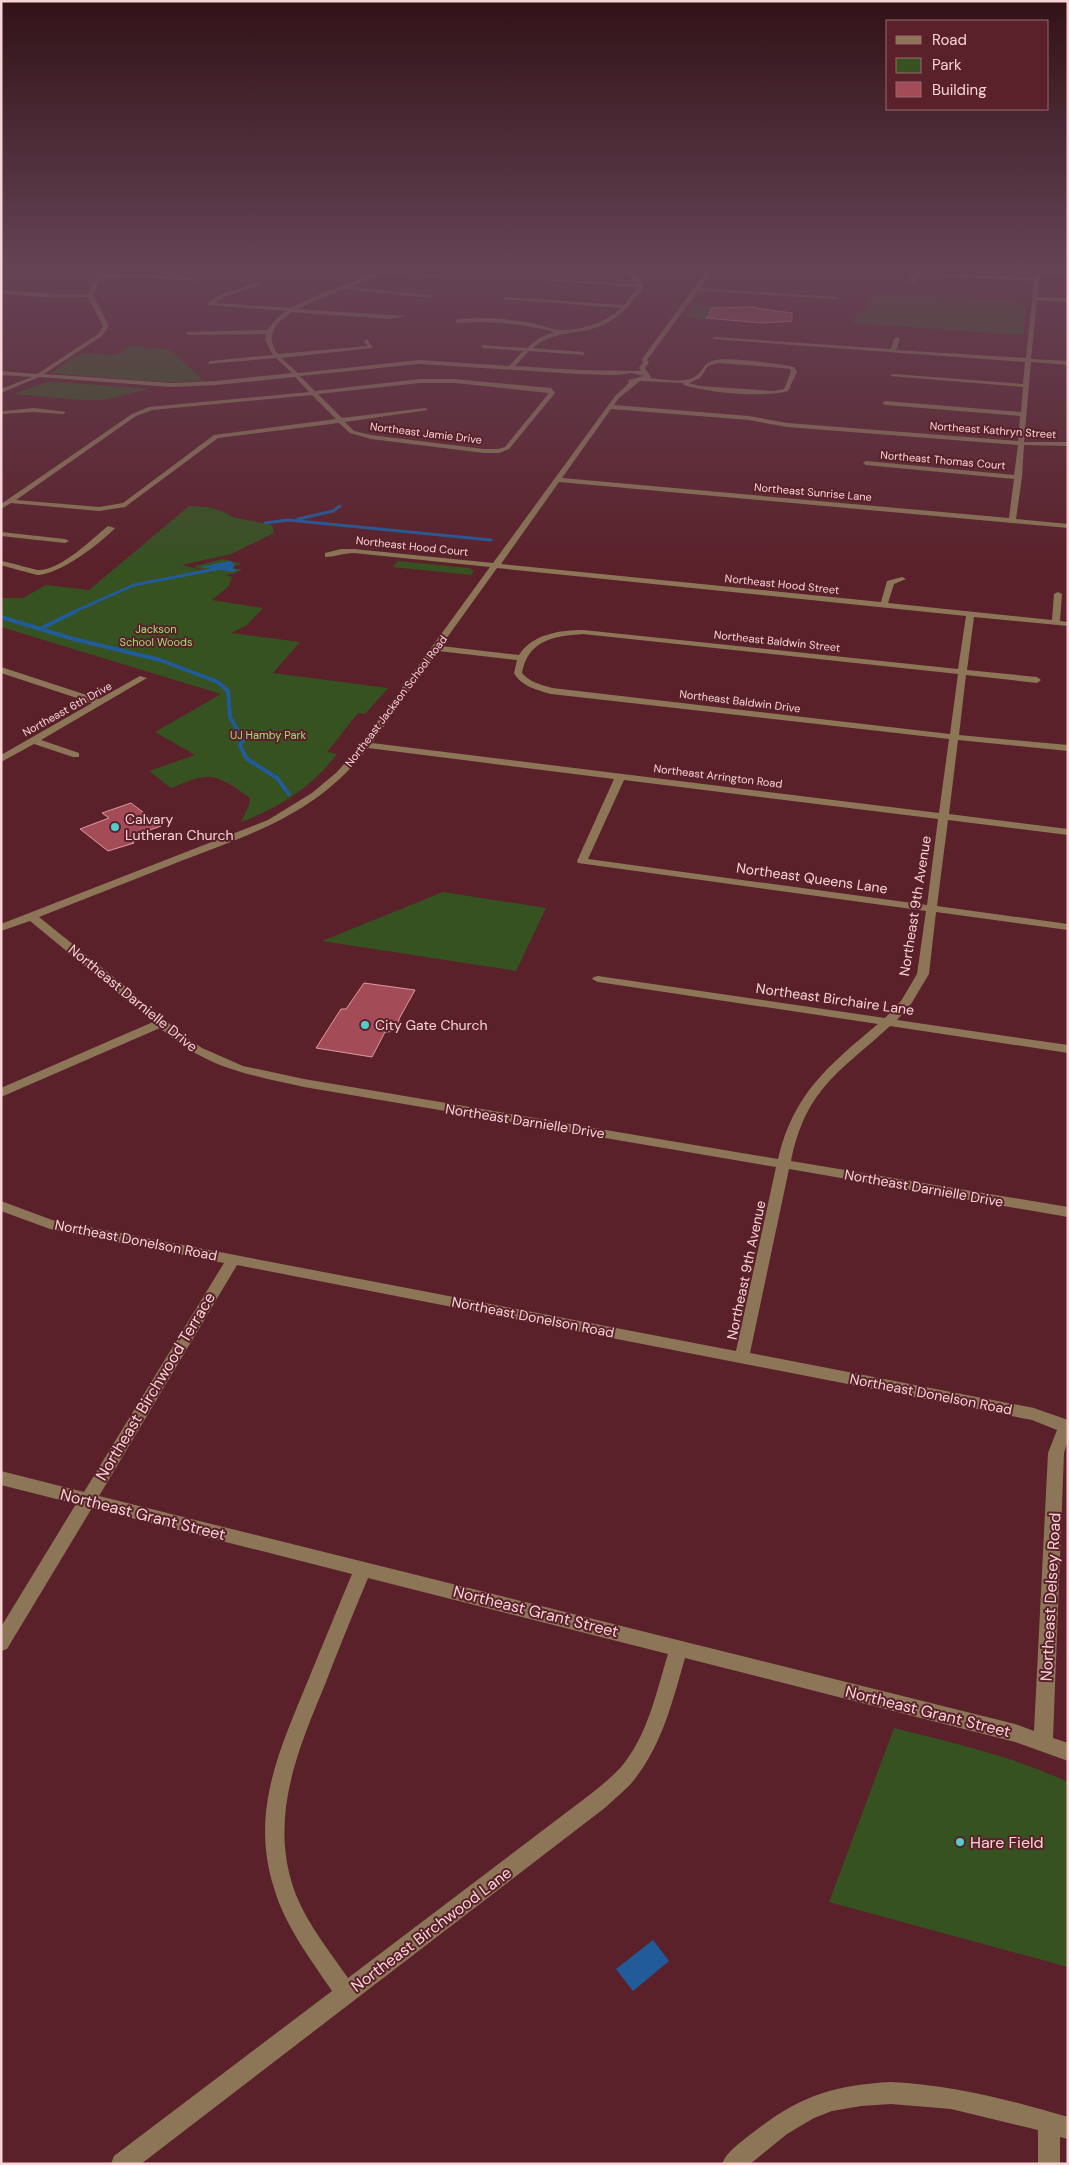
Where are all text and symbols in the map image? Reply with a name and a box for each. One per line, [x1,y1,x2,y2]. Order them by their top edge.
legend [886,20,1049,110]
text: Road [932,30,967,50]
text: Park [932,55,962,75]
text: Building [932,80,987,100]
street label: Northeast Jamie Drive [369,419,483,447]
street label: Northeast Kathryn Street [929,419,1057,441]
street label: Northeast Thomas Court [880,448,1006,472]
street label: Northeast Sunrise Lane [753,480,873,504]
street label: Northeast Hood Court [355,533,469,559]
street label: Northeast Hood Street [724,571,840,597]
park label: Jackson School Woods [120,622,192,649]
street label: Northeast Baldwin Street [713,627,841,655]
street label: Northeast Jackson School Road [342,632,450,769]
street label: Northeast 6th Drive [20,679,114,739]
street label: Northeast Baldwin Drive [679,687,801,715]
park label: UJ Hamby Park [230,728,307,742]
street label: Northeast Arrington Road [653,761,783,791]
place label: Calvary Lutheran Church [125,810,234,844]
marker: Calvary Lutheran Church [109,821,121,833]
street label: Northeast 9th Avenue [895,835,935,977]
street label: Northeast Queens Lane [735,858,889,898]
street label: Northeast Darnielle Drive [65,940,201,1056]
street label: Northeast Birchaire Lane [755,979,915,1019]
place label: City Gate Church [375,1016,487,1034]
marker: City Gate Church [359,1019,371,1031]
street label: Northeast Darnielle Drive [444,1100,606,1142]
street label: Northeast Darnielle Drive [843,1165,1005,1211]
street label: Northeast 9th Avenue [722,1199,770,1341]
street label: Northeast Donelson Road [53,1215,219,1265]
street label: Northeast Birchwood Terrace [91,1288,220,1484]
street label: Northeast Donelson Road [450,1292,616,1342]
street label: Northeast Donelson Road [848,1369,1014,1419]
street label: Northeast Grant Street [58,1484,228,1545]
street label: Northeast Delsey Road [1036,1512,1065,1682]
street label: Northeast Grant Street [451,1581,621,1642]
street label: Northeast Grant Street [843,1681,1013,1742]
place label: Hare Field [970,1832,1044,1853]
marker: Hare Field [954,1836,966,1848]
street label: Northeast Birchwood Lane [347,1862,516,1997]

